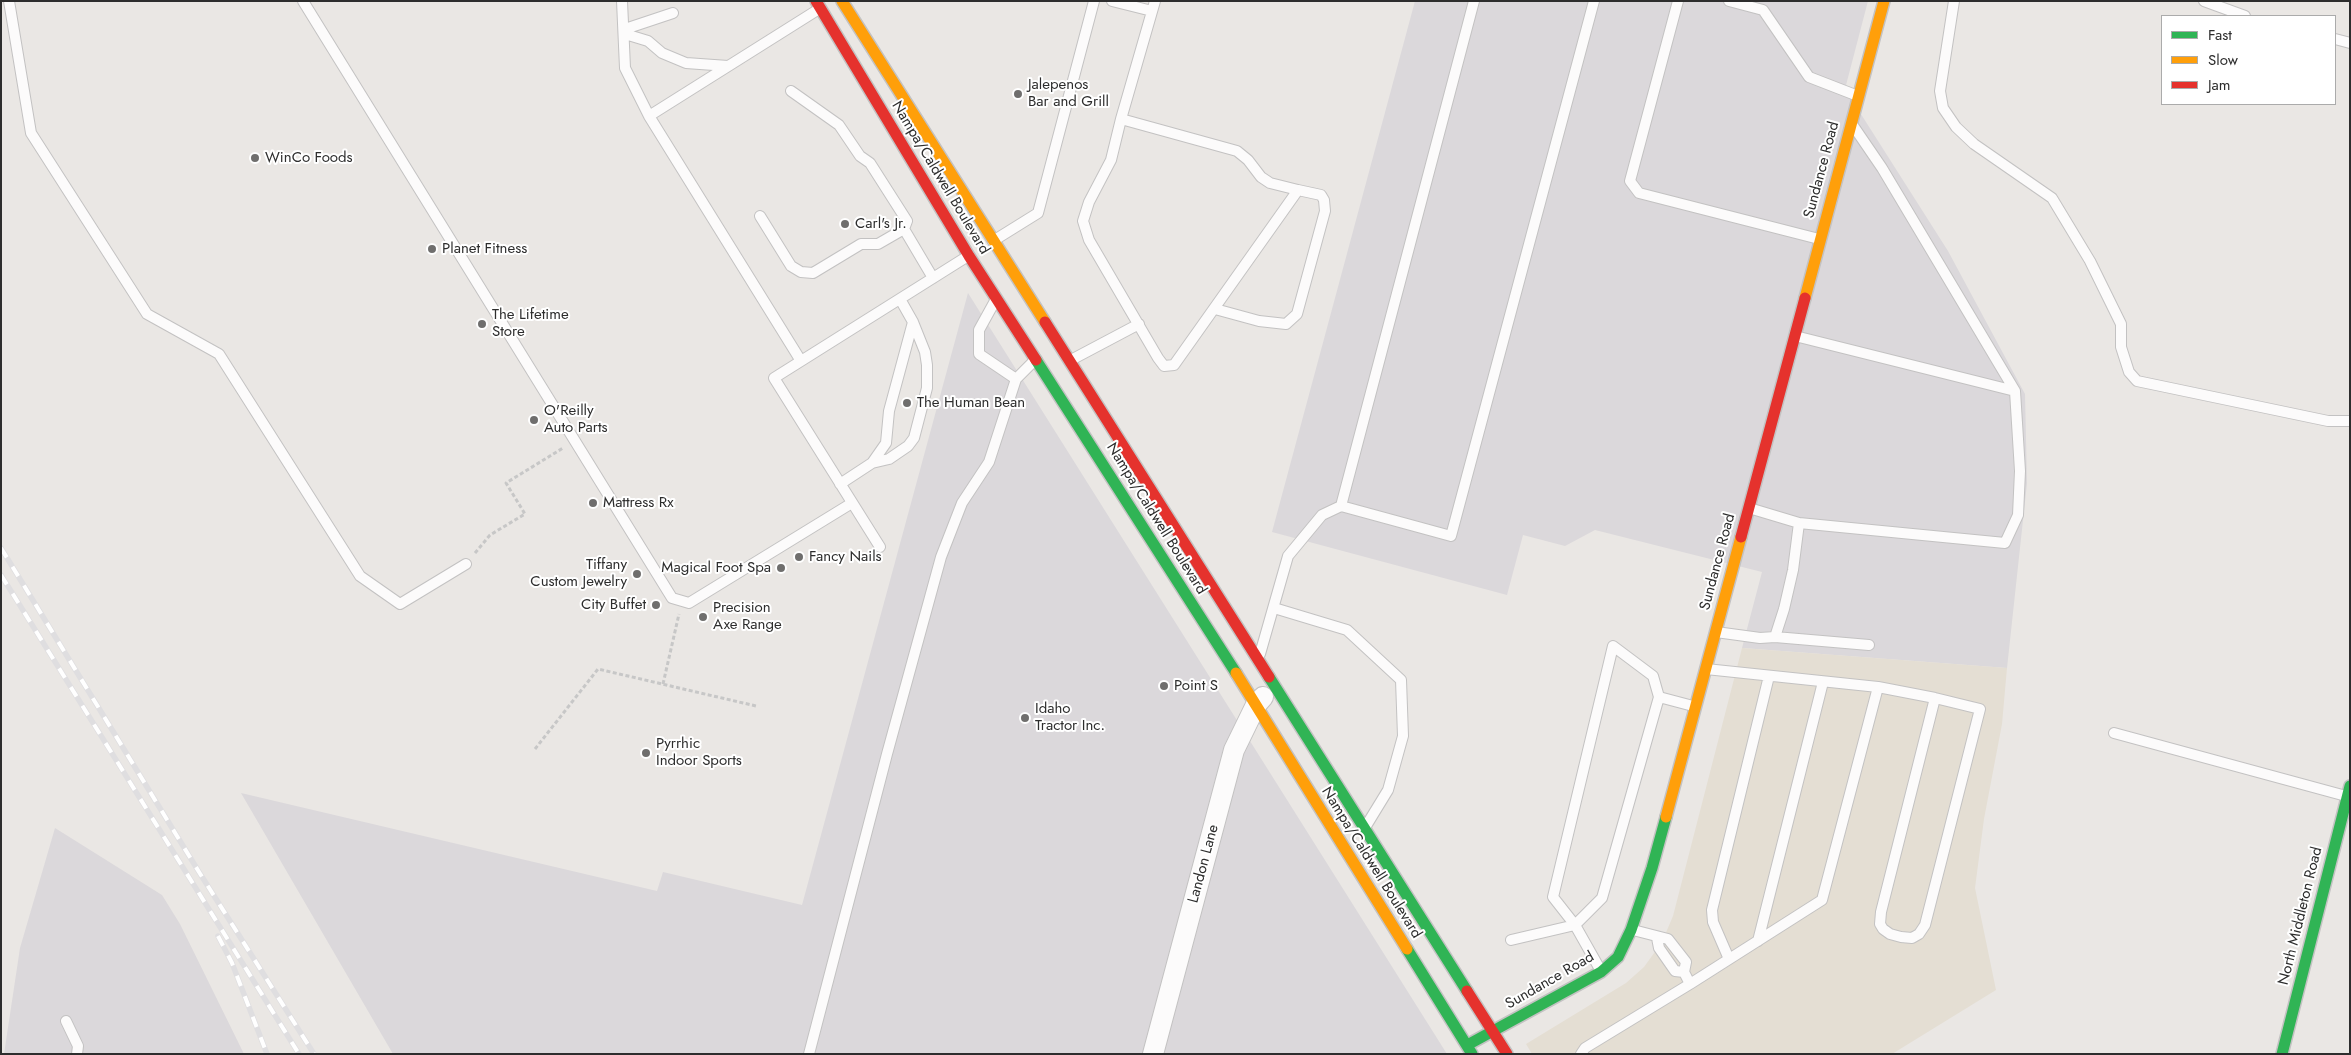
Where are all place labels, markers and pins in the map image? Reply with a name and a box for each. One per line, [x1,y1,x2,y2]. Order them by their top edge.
place label: Jalepenos Bar and Grill [1028,76,1109,111]
marker: Jalepenos Bar and Grill [1012,88,1024,100]
place label: WinCo Foods [265,149,353,167]
marker: WinCo Foods [249,152,261,164]
place label: Carl's Jr. [855,215,907,233]
marker: Carl's Jr. [839,218,851,230]
place label: Planet Fitness [442,240,527,258]
marker: Planet Fitness [426,243,438,255]
place label: The Lifetime Store [492,306,569,341]
marker: The Lifetime Store [476,318,488,330]
place label: The Human Bean [917,394,1025,412]
marker: The Human Bean [901,397,913,409]
place label: O'Reilly Auto Parts [544,402,608,437]
marker: O'Reilly Auto Parts [528,414,540,426]
place label: Mattress Rx [603,494,673,512]
marker: Mattress Rx [587,497,599,509]
place label: Fancy Nails [809,548,882,566]
marker: Fancy Nails [793,551,805,563]
place label: Tiffany Custom Jewelry [530,556,627,591]
place label: Magical Foot Spa [661,559,771,577]
marker: Magical Foot Spa [775,562,787,574]
marker: Tiffany Custom Jewelry [631,568,643,580]
place label: City Buffet [581,596,646,614]
marker: City Buffet [650,599,662,611]
place label: Precision Axe Range [713,599,782,634]
marker: Precision Axe Range [697,611,709,623]
place label: Point S [1174,677,1218,695]
marker: Point S [1158,680,1170,692]
place label: Idaho Tractor Inc. [1035,700,1105,735]
marker: Idaho Tractor Inc. [1019,712,1031,724]
place label: Pyrrhic Indoor Sports [656,735,742,770]
marker: Pyrrhic Indoor Sports [640,747,652,759]

